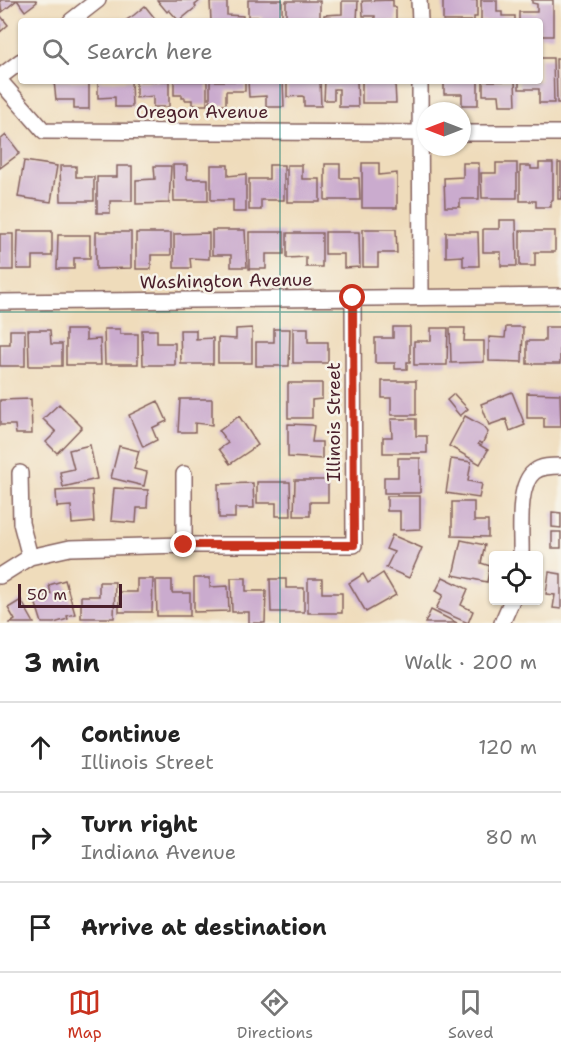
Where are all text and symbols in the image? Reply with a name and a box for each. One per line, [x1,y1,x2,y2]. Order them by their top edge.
search box [18,18,543,84]
icon: search [39,35,72,68]
text: Search here [87,37,213,66]
street label: Oregon Avenue [136,100,268,124]
north arrow [417,102,471,156]
street label: Washington Avenue [139,267,313,295]
route start [339,284,365,310]
street label: Illinois Street [322,362,346,482]
route end [170,531,196,557]
map controls [489,551,543,605]
button: locate [489,551,543,605]
scale bar [18,581,122,608]
text: 50 m [27,584,67,605]
text: 3 min [24,645,100,680]
text: Walk · 200 m [404,649,537,675]
text: Continue [81,720,181,749]
icon: ahead [24,731,57,764]
text: 120 m [478,734,537,760]
text: Illinois Street [81,749,214,775]
text: Turn right [81,810,198,839]
icon: right [24,821,57,854]
text: 80 m [485,824,537,850]
text: Indiana Avenue [81,839,236,865]
icon: arrive [24,911,57,944]
text: Arrive at destination [81,913,327,942]
tab: Map [68,986,102,1043]
tab: Directions [237,986,313,1043]
tab: Saved [448,986,494,1043]

